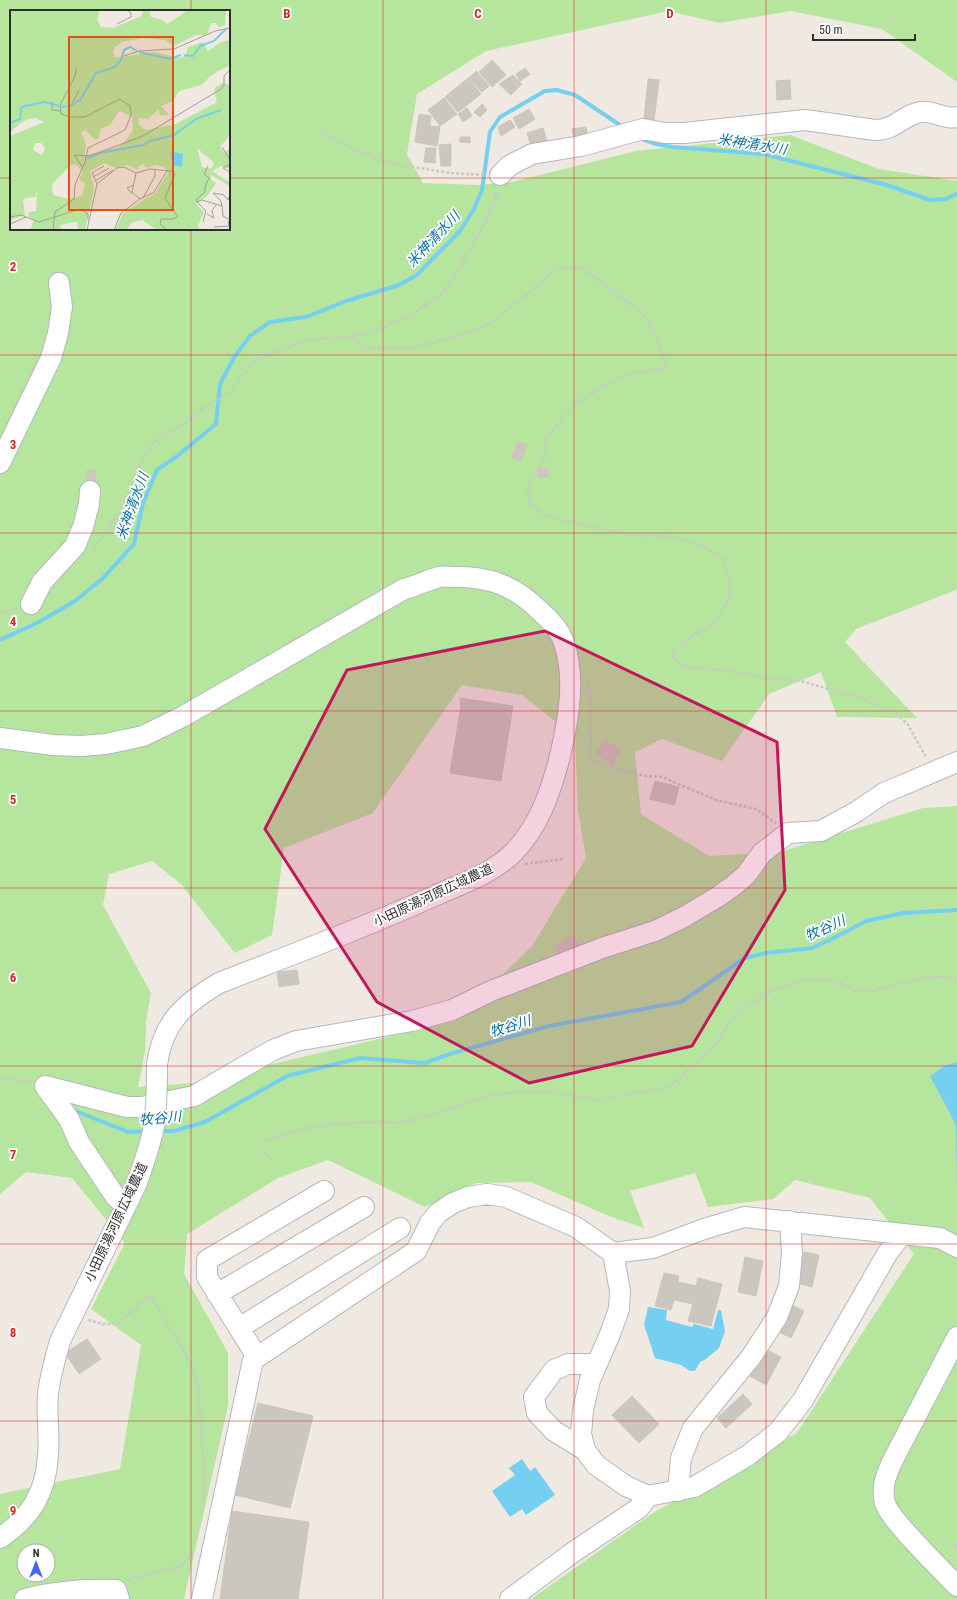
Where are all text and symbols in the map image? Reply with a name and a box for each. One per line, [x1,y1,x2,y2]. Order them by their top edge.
text: B [283,6,291,21]
text: C [474,6,482,21]
text: D [666,6,674,21]
inset map [10,10,230,230]
scale bar [813,16,915,42]
text: 50 m [819,23,843,37]
water label: 米神清水川 [716,131,790,158]
water label: 米神清水川 [403,206,464,270]
text: 2 [10,259,17,274]
text: 3 [10,437,16,452]
water label: 米神清水川 [113,468,152,542]
text: 4 [10,614,17,629]
text: 5 [10,792,17,807]
street label: 小田原湯河原広域農道 [371,861,495,929]
water label: 牧谷川 [803,911,849,944]
text: 6 [10,970,17,985]
water label: 牧谷川 [488,1012,534,1040]
water label: 牧谷川 [138,1108,184,1128]
text: 7 [10,1147,17,1162]
street label: 小田原湯河原広域農道 [82,1160,150,1284]
text: 8 [10,1325,16,1340]
text: 9 [10,1503,16,1518]
north arrow [16,1543,56,1583]
text: N [33,1547,40,1560]

